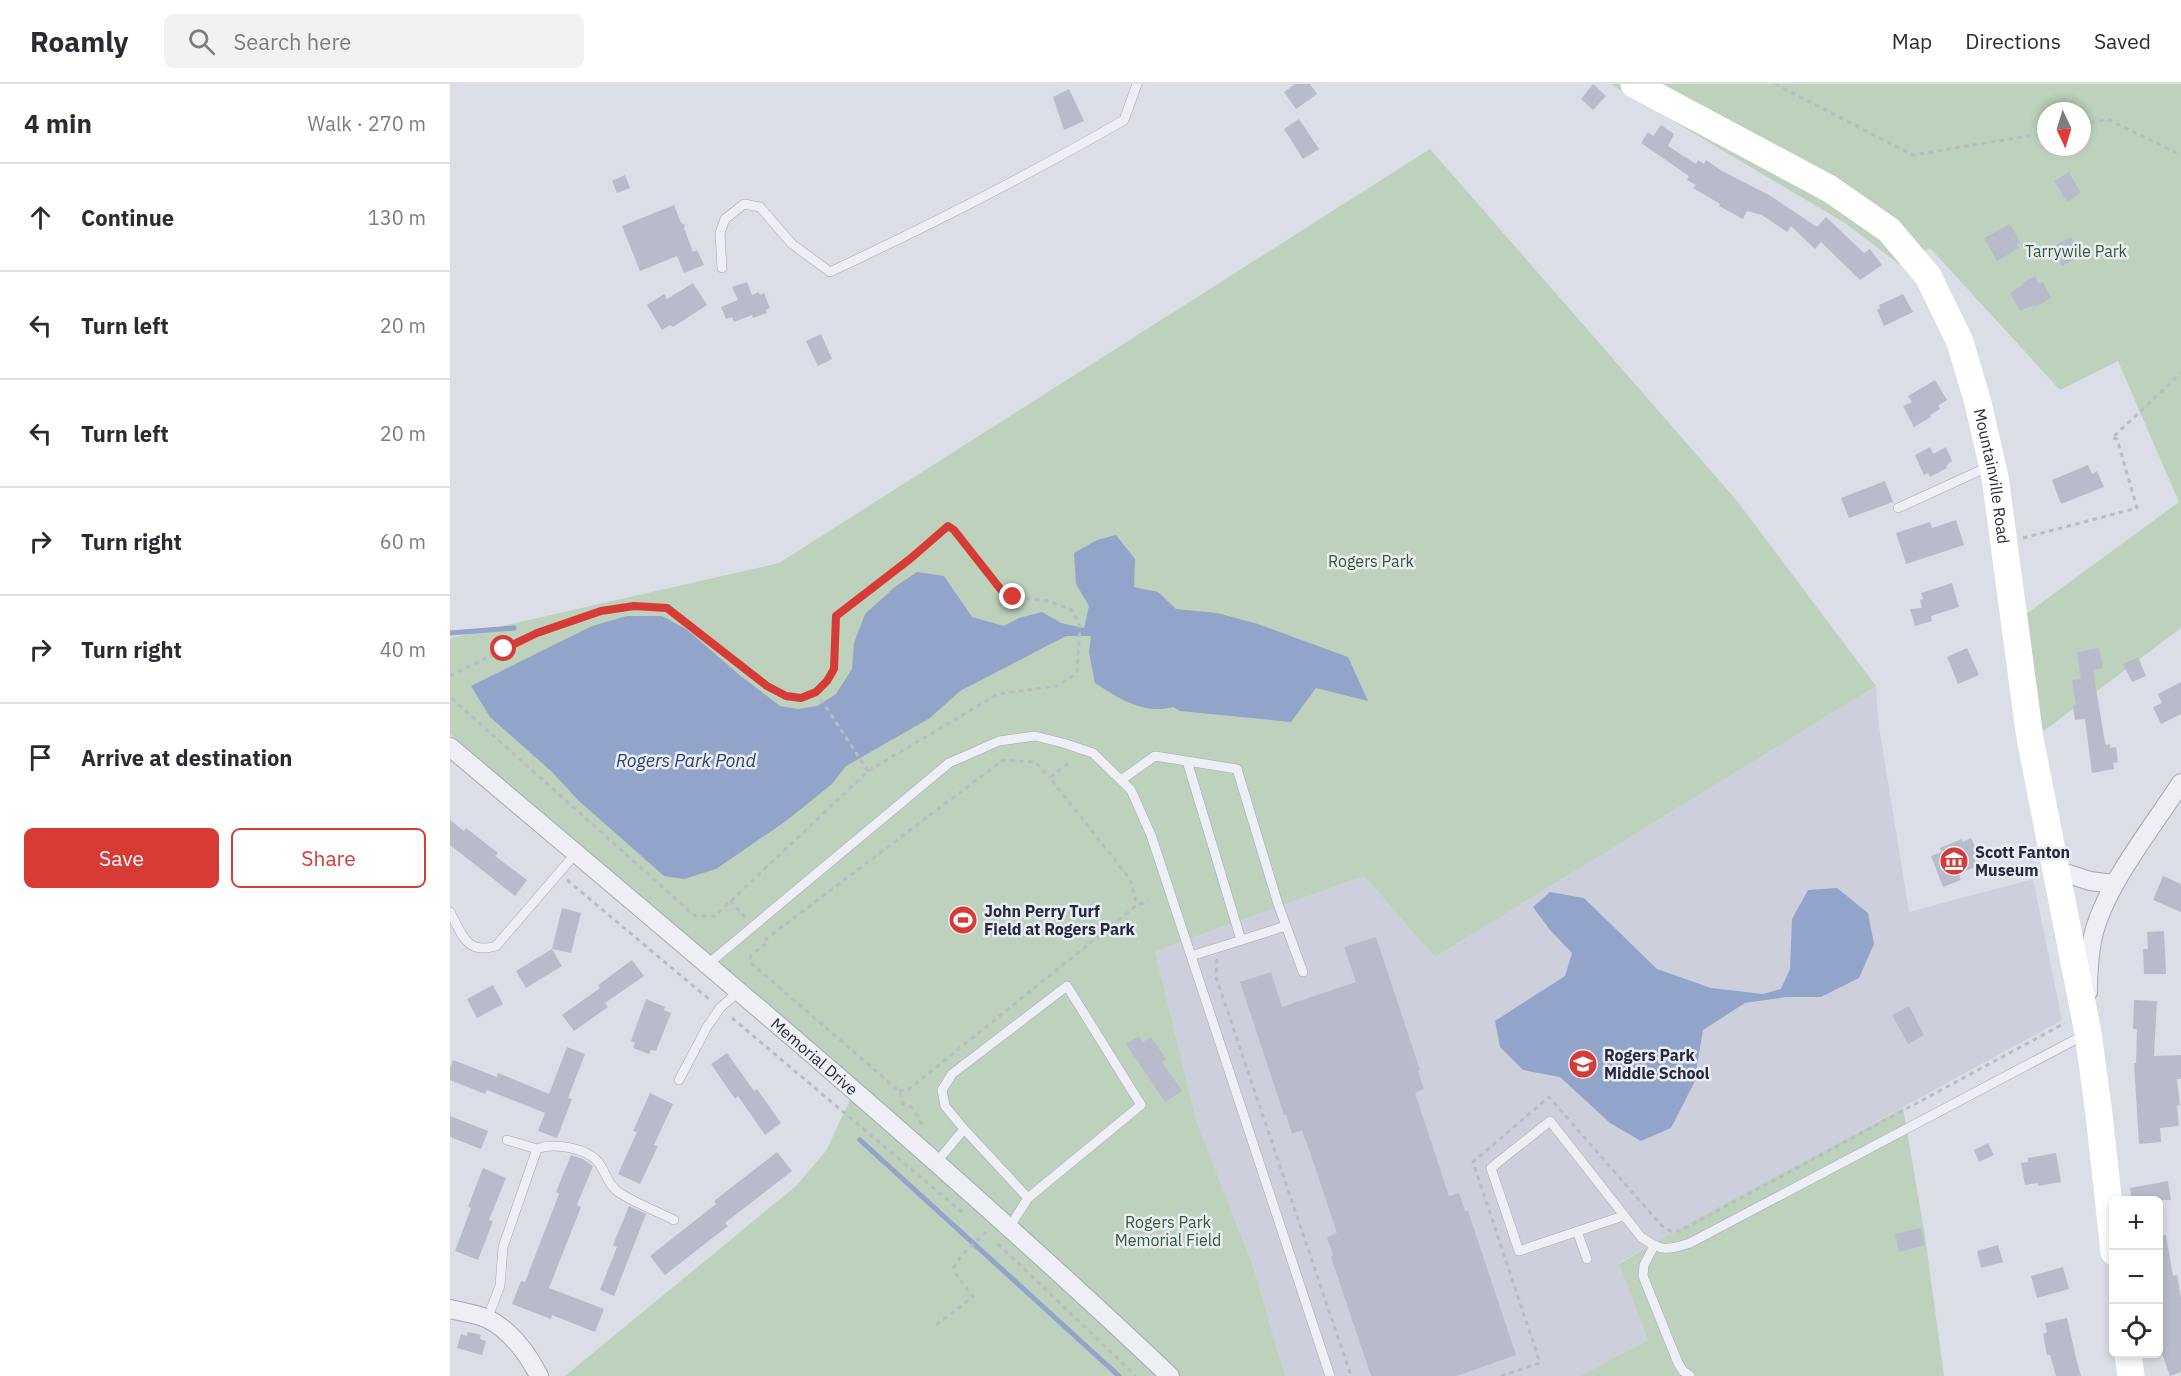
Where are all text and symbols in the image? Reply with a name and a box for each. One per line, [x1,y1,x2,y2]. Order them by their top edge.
search box [164,14,584,68]
text: Roamly [30,23,128,60]
icon: search [185,25,218,58]
text: Search here [233,27,351,56]
text: Map [1892,27,1932,55]
text: Directions [1965,27,2061,55]
text: Saved [2094,27,2151,55]
north arrow [2037,102,2091,156]
text: 4 min [24,106,92,140]
text: Walk · 270 m [308,110,426,137]
icon: ahead [24,201,57,234]
text: Continue [81,203,174,232]
text: 130 m [368,204,426,231]
park label: Tarrywile Park [2025,241,2128,261]
icon: left [24,309,57,342]
text: Turn left [81,311,169,340]
text: 20 m [380,312,426,339]
street label: Mountainville Road [1970,407,2014,545]
icon: left [24,417,57,450]
text: Turn left [81,419,169,448]
text: 20 m [380,420,426,447]
icon: right [24,525,57,558]
text: Turn right [81,527,182,556]
text: 60 m [380,528,426,555]
park label: Rogers Park [1328,551,1415,571]
route end [999,583,1025,609]
icon: right [24,633,57,666]
text: Turn right [81,635,182,664]
route start [490,635,516,661]
text: 40 m [380,636,426,663]
icon: arrive [24,741,57,774]
text: Arrive at destination [81,743,292,772]
water label: Rogers Park Pond [616,749,757,772]
button: Save [24,828,219,888]
button: Share [231,828,426,888]
place label: Scott Fanton Museum [1975,842,2070,880]
museum icon: Scott Fanton Museum [1938,845,1970,877]
place label: John Perry Turf Field at Rogers Park [984,901,1136,939]
sports icon: John Perry Turf Field at Rogers Park [947,904,979,936]
street label: Memorial Drive [767,1013,862,1099]
place label: Rogers Park Middle School [1604,1045,1710,1083]
school or university icon: Rogers Park Middle School [1567,1048,1599,1080]
map controls [2109,1196,2163,1358]
button: + [2109,1196,2163,1250]
park label: Rogers Park Memorial Field [1115,1212,1221,1250]
button: − [2109,1250,2163,1304]
button: locate [2109,1304,2163,1358]

